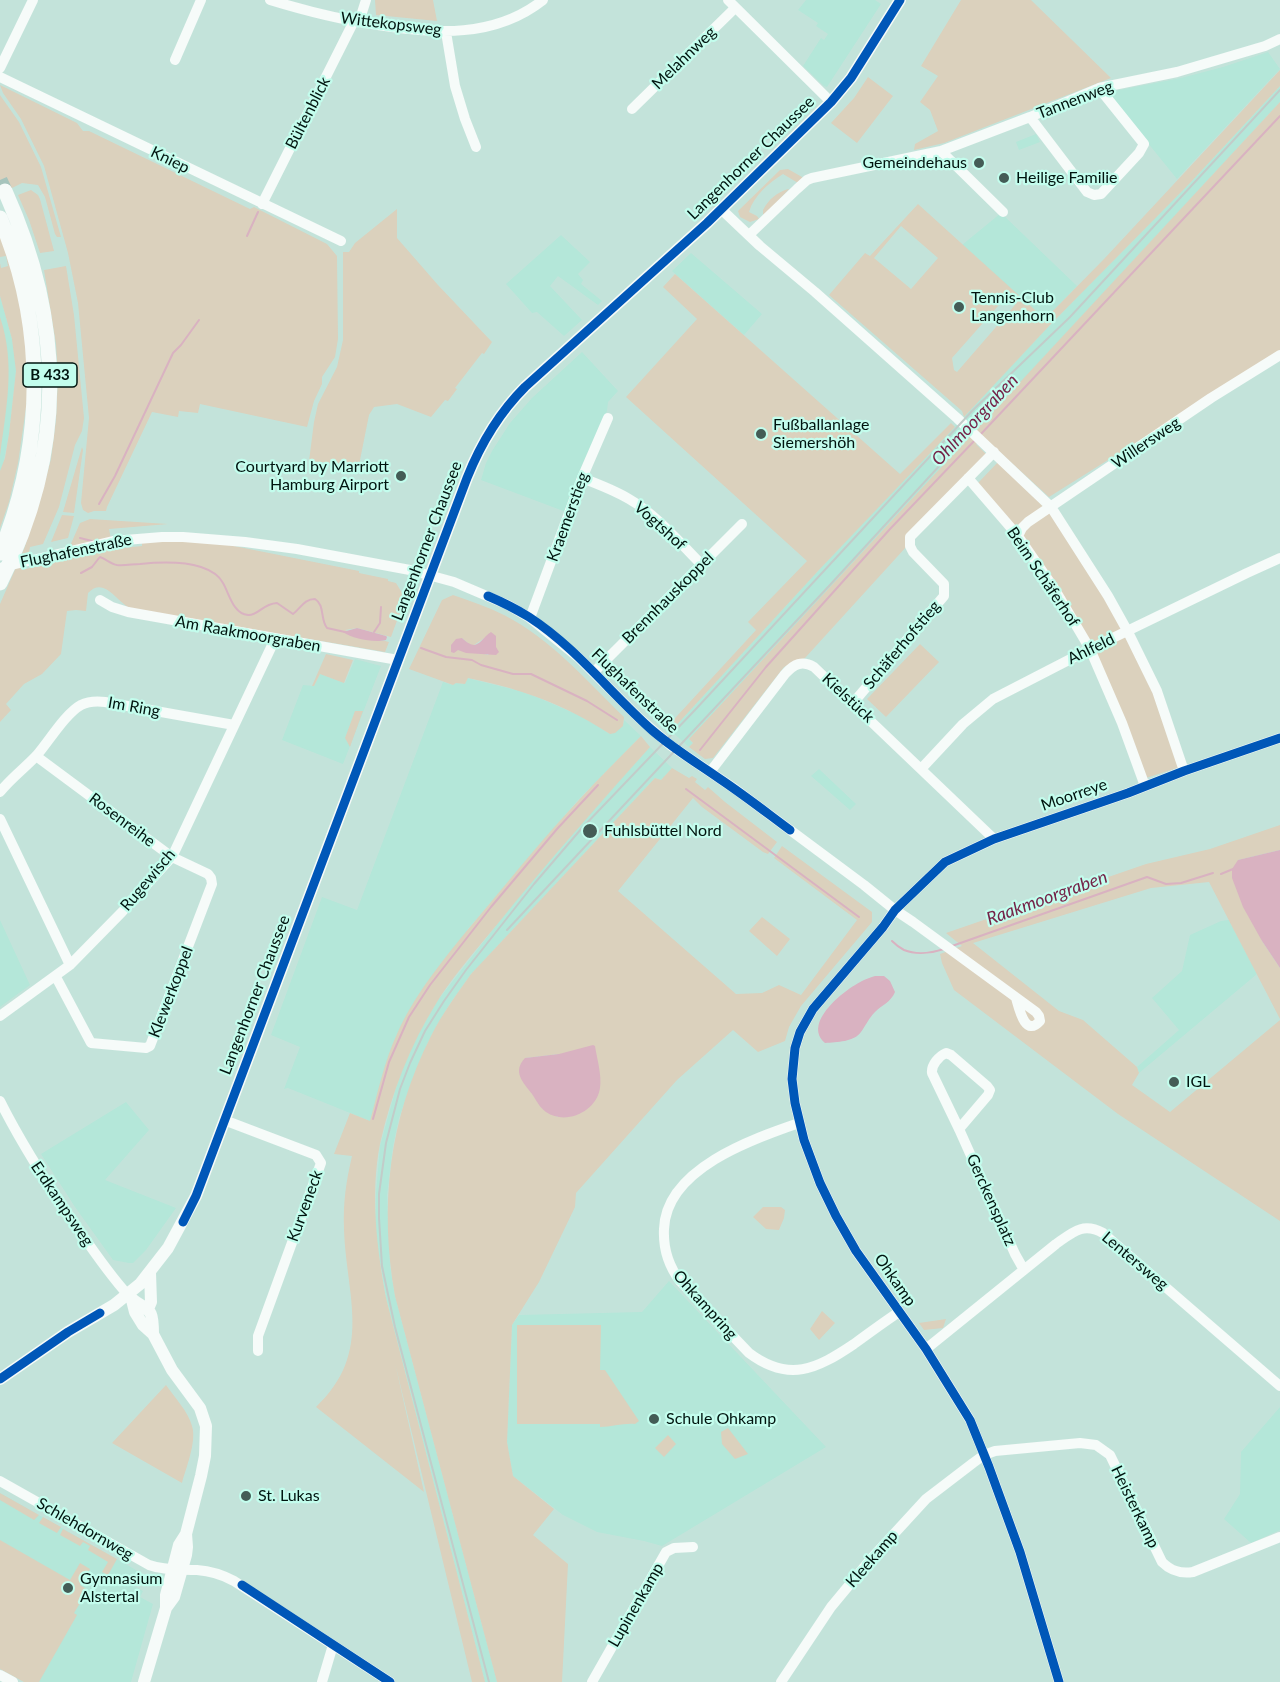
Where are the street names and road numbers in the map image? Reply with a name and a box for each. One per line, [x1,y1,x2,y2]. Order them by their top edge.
street label: Wittekopsweg [339,8,443,40]
street label: Melahnweg [648,23,720,93]
street label: Bültenblick [282,74,334,152]
street label: Tannenweg [1034,77,1116,123]
street label: Langenhorner Chaussee [684,92,818,224]
street label: Kniep [147,142,193,178]
road number: B 433 [23,363,77,387]
street label: Willersweg [1108,413,1184,473]
street label: Langenhorner Chaussee [388,459,466,623]
street label: Kraemerstieg [543,470,593,564]
street label: Vogtshof [630,498,690,554]
street label: Beim Schäferhof [1003,524,1083,630]
street label: Flughafenstraße [19,530,133,572]
street label: Brennhauskoppel [618,548,718,648]
street label: Schäferhofstieg [859,597,945,693]
street label: Am Raakmoorgraben [174,612,322,656]
street label: Ahlfeld [1064,629,1118,669]
street label: Flughafenstraße [588,645,682,737]
street label: Kielstück [818,669,878,727]
street label: Im Ring [106,693,162,721]
street label: Moorreye [1038,775,1110,815]
street label: Rosenreihe [85,789,159,851]
street label: Rugewisch [117,845,179,915]
street label: Langenhorner Chaussee [216,913,294,1077]
street label: Klewerkoppel [145,944,197,1040]
street label: Gerckensplatz [962,1151,1020,1249]
street label: Erdkampsweg [27,1158,97,1250]
street label: Kurveneck [283,1168,327,1244]
street label: Lentersweg [1098,1228,1172,1294]
street label: Ohkamp [870,1250,920,1310]
street label: Ohkampring [669,1266,741,1344]
street label: Heisterkamp [1107,1463,1163,1551]
street label: Schlehdornweg [33,1494,137,1564]
street label: Kleekamp [842,1526,902,1592]
street label: Lupinenkamp [604,1559,668,1651]

